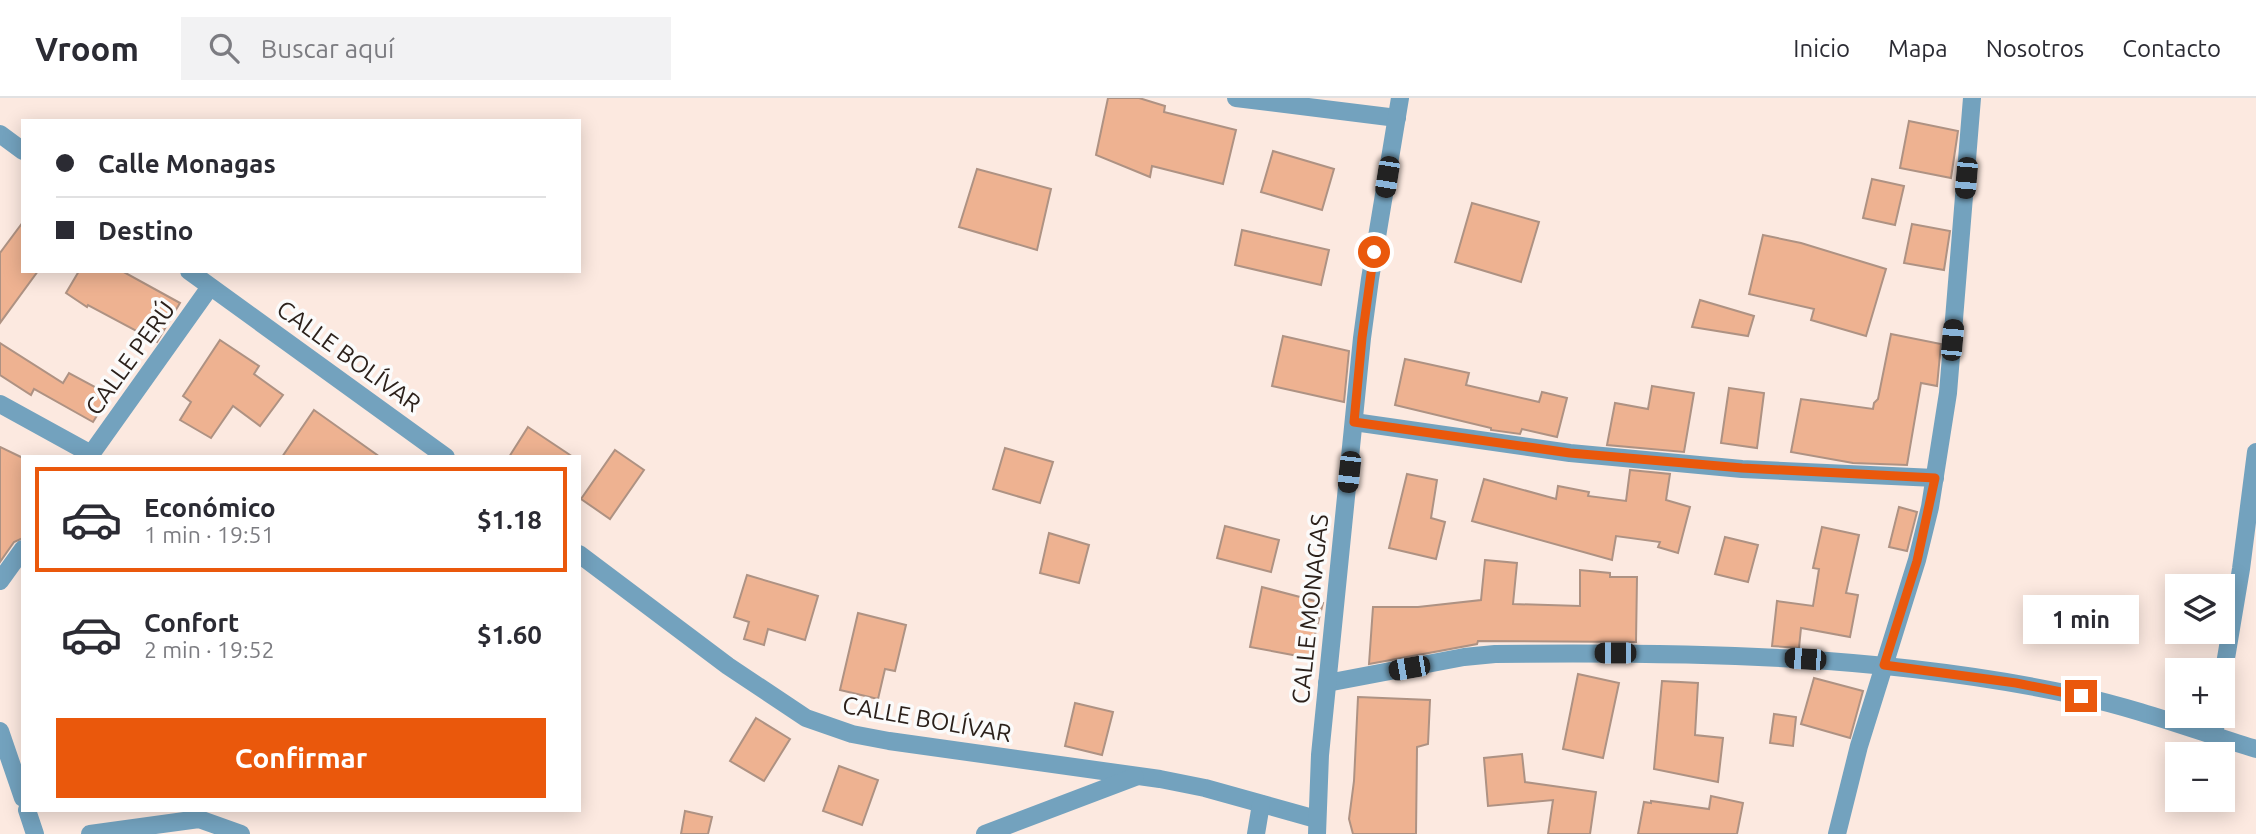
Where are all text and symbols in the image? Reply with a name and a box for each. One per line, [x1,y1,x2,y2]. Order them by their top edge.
search box [181,17,671,80]
icon: search [205,29,243,67]
text: Vroom [35,30,139,67]
text: Buscar aquí [261,34,394,63]
text: Inicio [1793,35,1850,62]
text: Mapa [1888,35,1948,62]
text: Nosotros [1986,35,2084,62]
text: Contacto [2122,35,2221,62]
text: Calle Monagas [98,149,276,178]
car [1374,155,1401,199]
car [1954,156,1979,200]
text: Destino [98,216,194,245]
route start [1358,236,1390,268]
street label: CALLE BOLÍVAR [272,294,427,417]
street label: CALLE PERÚ [79,296,180,420]
car [1940,318,1965,362]
car [1337,450,1362,494]
icon: car [60,488,123,551]
text: Económico [144,493,276,522]
text: $1.18 [477,505,542,534]
street label: CALLE MONAGAS [1287,513,1333,705]
text: 1 min · 19:51 [144,522,275,547]
map controls [2165,574,2235,812]
button: layers [2165,574,2235,644]
callout: 1 min [2023,594,2139,644]
icon: car [60,603,123,666]
text: 1 min [2052,607,2110,632]
text: Confort [144,608,239,637]
text: $1.60 [477,620,542,649]
text: 2 min · 19:52 [144,637,275,662]
car [1595,643,1637,664]
car [1784,647,1827,671]
car [1387,654,1432,682]
button: + [2165,658,2235,728]
route end [2065,680,2097,712]
street label: CALLE BOLÍVAR [840,690,1014,747]
button: Confirmar [56,718,546,798]
button: − [2165,742,2235,812]

